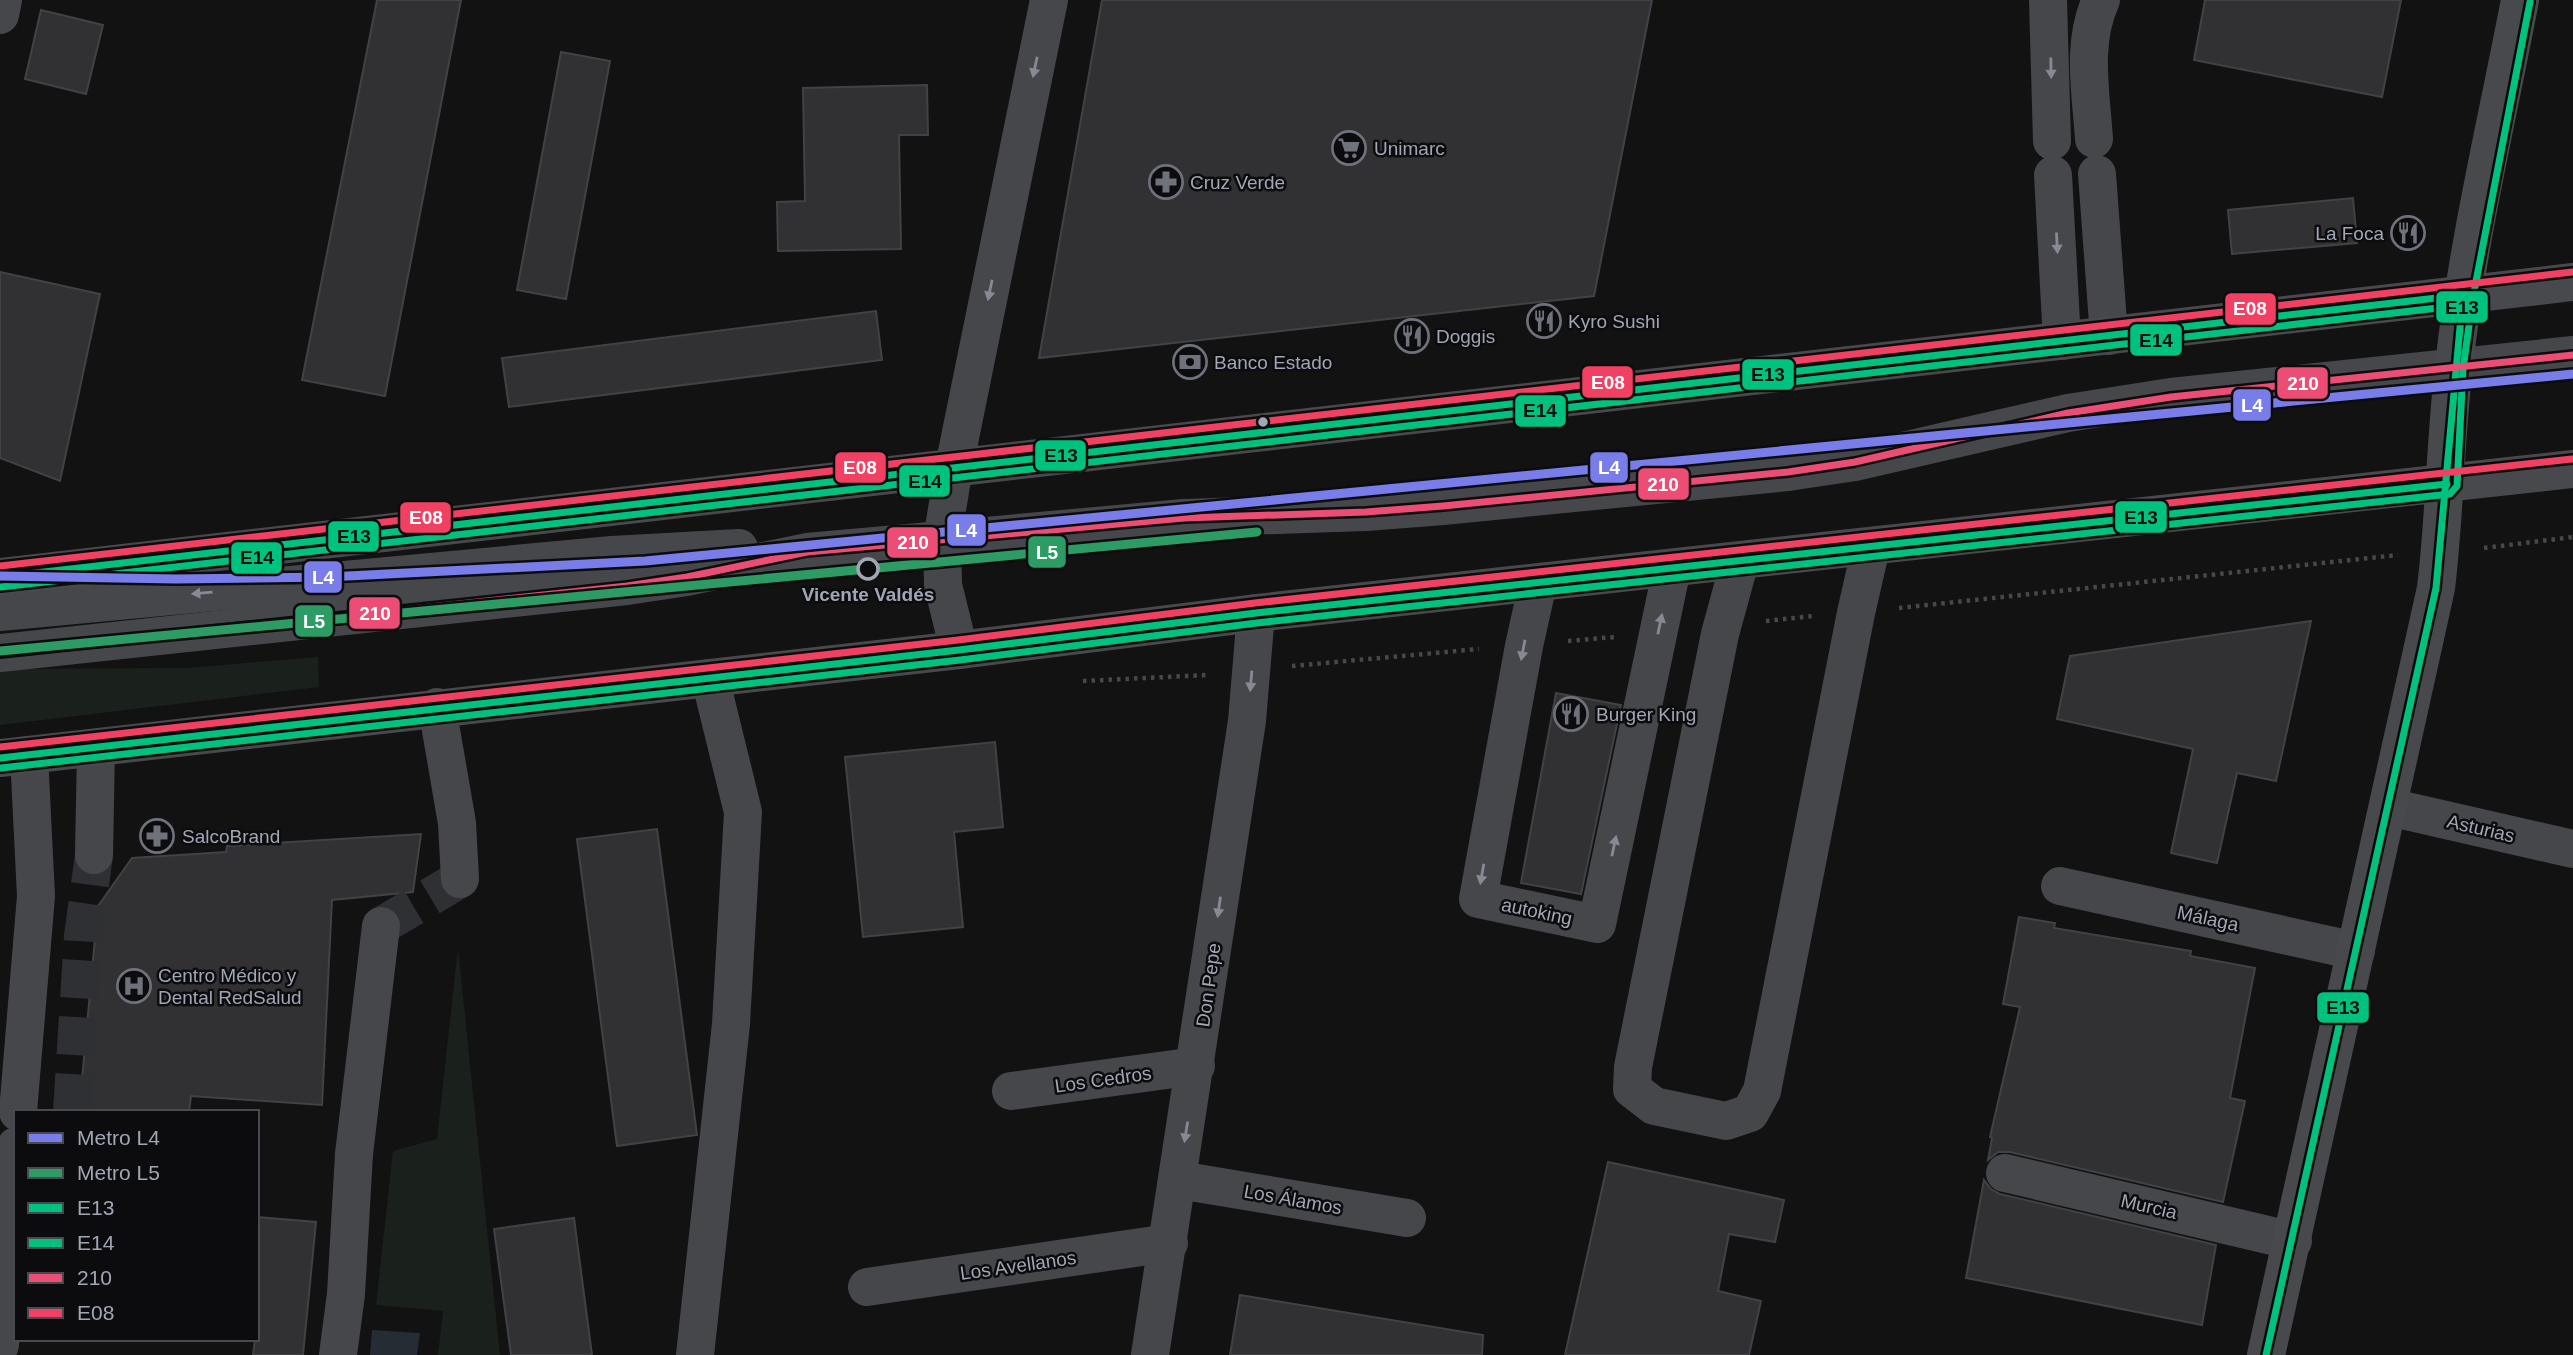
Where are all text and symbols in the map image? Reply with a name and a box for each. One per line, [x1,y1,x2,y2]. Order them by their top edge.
one-way arrow [1030,56,1041,78]
one-way arrow [2045,57,2056,79]
supermarket icon: Unimarc [1330,129,1368,167]
place label: Unimarc [1374,138,1445,159]
pharmacy icon: Cruz Verde [1147,163,1185,201]
place label: Cruz Verde [1190,172,1285,193]
restaurant icon: La Foca [2389,214,2427,252]
place label: La Foca [2315,223,2384,244]
one-way arrow [2051,232,2062,254]
one-way arrow [984,279,995,301]
line badge: E13 [2435,290,2489,324]
line badge: E08 [2224,292,2277,326]
text: E13 [2445,297,2479,318]
text: E08 [2233,298,2267,319]
restaurant icon: Kyro Sushi [1525,302,1563,340]
place label: Kyro Sushi [1568,311,1660,332]
restaurant icon: Doggis [1393,317,1431,355]
line badge: E14 [2129,323,2183,357]
place label: Doggis [1436,326,1495,347]
text: E14 [2139,330,2173,351]
bank icon: Banco Estado [1171,343,1209,381]
place label: Banco Estado [1214,352,1332,373]
line badge: E13 [1741,358,1795,391]
text: E13 [1751,364,1785,385]
line badge: E08 [1581,365,1634,399]
line badge: 210 [2276,366,2329,400]
text: E08 [1591,372,1625,393]
text: 210 [2287,373,2319,394]
line badge: L4 [2232,388,2272,422]
line badge: E14 [1514,394,1567,428]
text: L4 [2241,395,2264,416]
text: E14 [1523,400,1557,421]
unlabelled marker [1256,415,1270,429]
line badge: E13 [1034,439,1087,472]
text: E13 [1044,445,1078,466]
line badge: E08 [834,451,887,484]
line badge: L4 [1589,451,1629,484]
text: E08 [843,457,877,478]
text: L4 [1598,457,1621,478]
line badge: E14 [898,464,951,498]
line badge: 210 [1637,467,1690,501]
text: E14 [908,471,942,492]
text: 210 [1647,474,1679,495]
line badge: E13 [2114,500,2168,534]
line badge: E08 [399,501,452,534]
text: E08 [409,507,443,528]
text: E13 [2124,507,2158,528]
line badge: L4 [946,513,987,547]
line badge: E13 [327,520,380,553]
text: L4 [955,520,978,541]
text: E13 [337,526,371,547]
line badge: 210 [886,526,939,559]
text: 210 [897,532,929,553]
line badge: L5 [1027,535,1067,569]
line badge: E14 [230,541,283,575]
text: L5 [1036,542,1059,563]
text: E14 [240,547,274,568]
marker: Vicente Valdés [857,558,879,580]
line badge: L4 [303,560,343,594]
text: L4 [312,567,335,588]
place label: Vicente Valdés [802,584,934,605]
one-way arrow [191,588,213,599]
line badge: 210 [348,596,401,630]
text: 210 [359,603,391,624]
line badge: L5 [294,604,334,638]
text: L5 [303,611,326,632]
one-way arrow [1655,612,1666,634]
one-way arrow [1518,639,1529,661]
one-way arrow [1245,671,1256,693]
restaurant icon: Burger King [1552,695,1590,733]
place label: Burger King [1596,704,1696,725]
street label: Asturias [2445,811,2517,846]
pharmacy icon: SalcoBrand [138,817,176,855]
place label: SalcoBrand [182,826,280,847]
one-way arrow [1608,835,1619,857]
one-way arrow [1477,863,1488,885]
street label: autoking [1500,894,1574,929]
one-way arrow [1214,896,1225,918]
street label: Málaga [2175,902,2241,935]
street label: Don Pepe [1192,942,1225,1028]
place label: Centro Médico y Dental RedSalud [158,965,302,1008]
hospital icon: Centro Médico y Dental RedSalud [115,967,153,1005]
line badge: E13 [2316,991,2370,1024]
text: E13 [2326,997,2360,1018]
street label: Los Cedros [1053,1062,1153,1097]
legend [14,1110,259,1341]
one-way arrow [1180,1121,1191,1143]
text: Metro L4 [77,1126,160,1149]
text: Metro L5 [77,1161,160,1184]
street label: Los Álamos [1242,1181,1344,1218]
street label: Murcia [2119,1190,2179,1223]
text: E13 [77,1196,114,1219]
text: E14 [77,1231,115,1254]
street label: Los Avellanos [959,1247,1077,1284]
text: 210 [77,1266,112,1289]
text: E08 [77,1301,114,1324]

